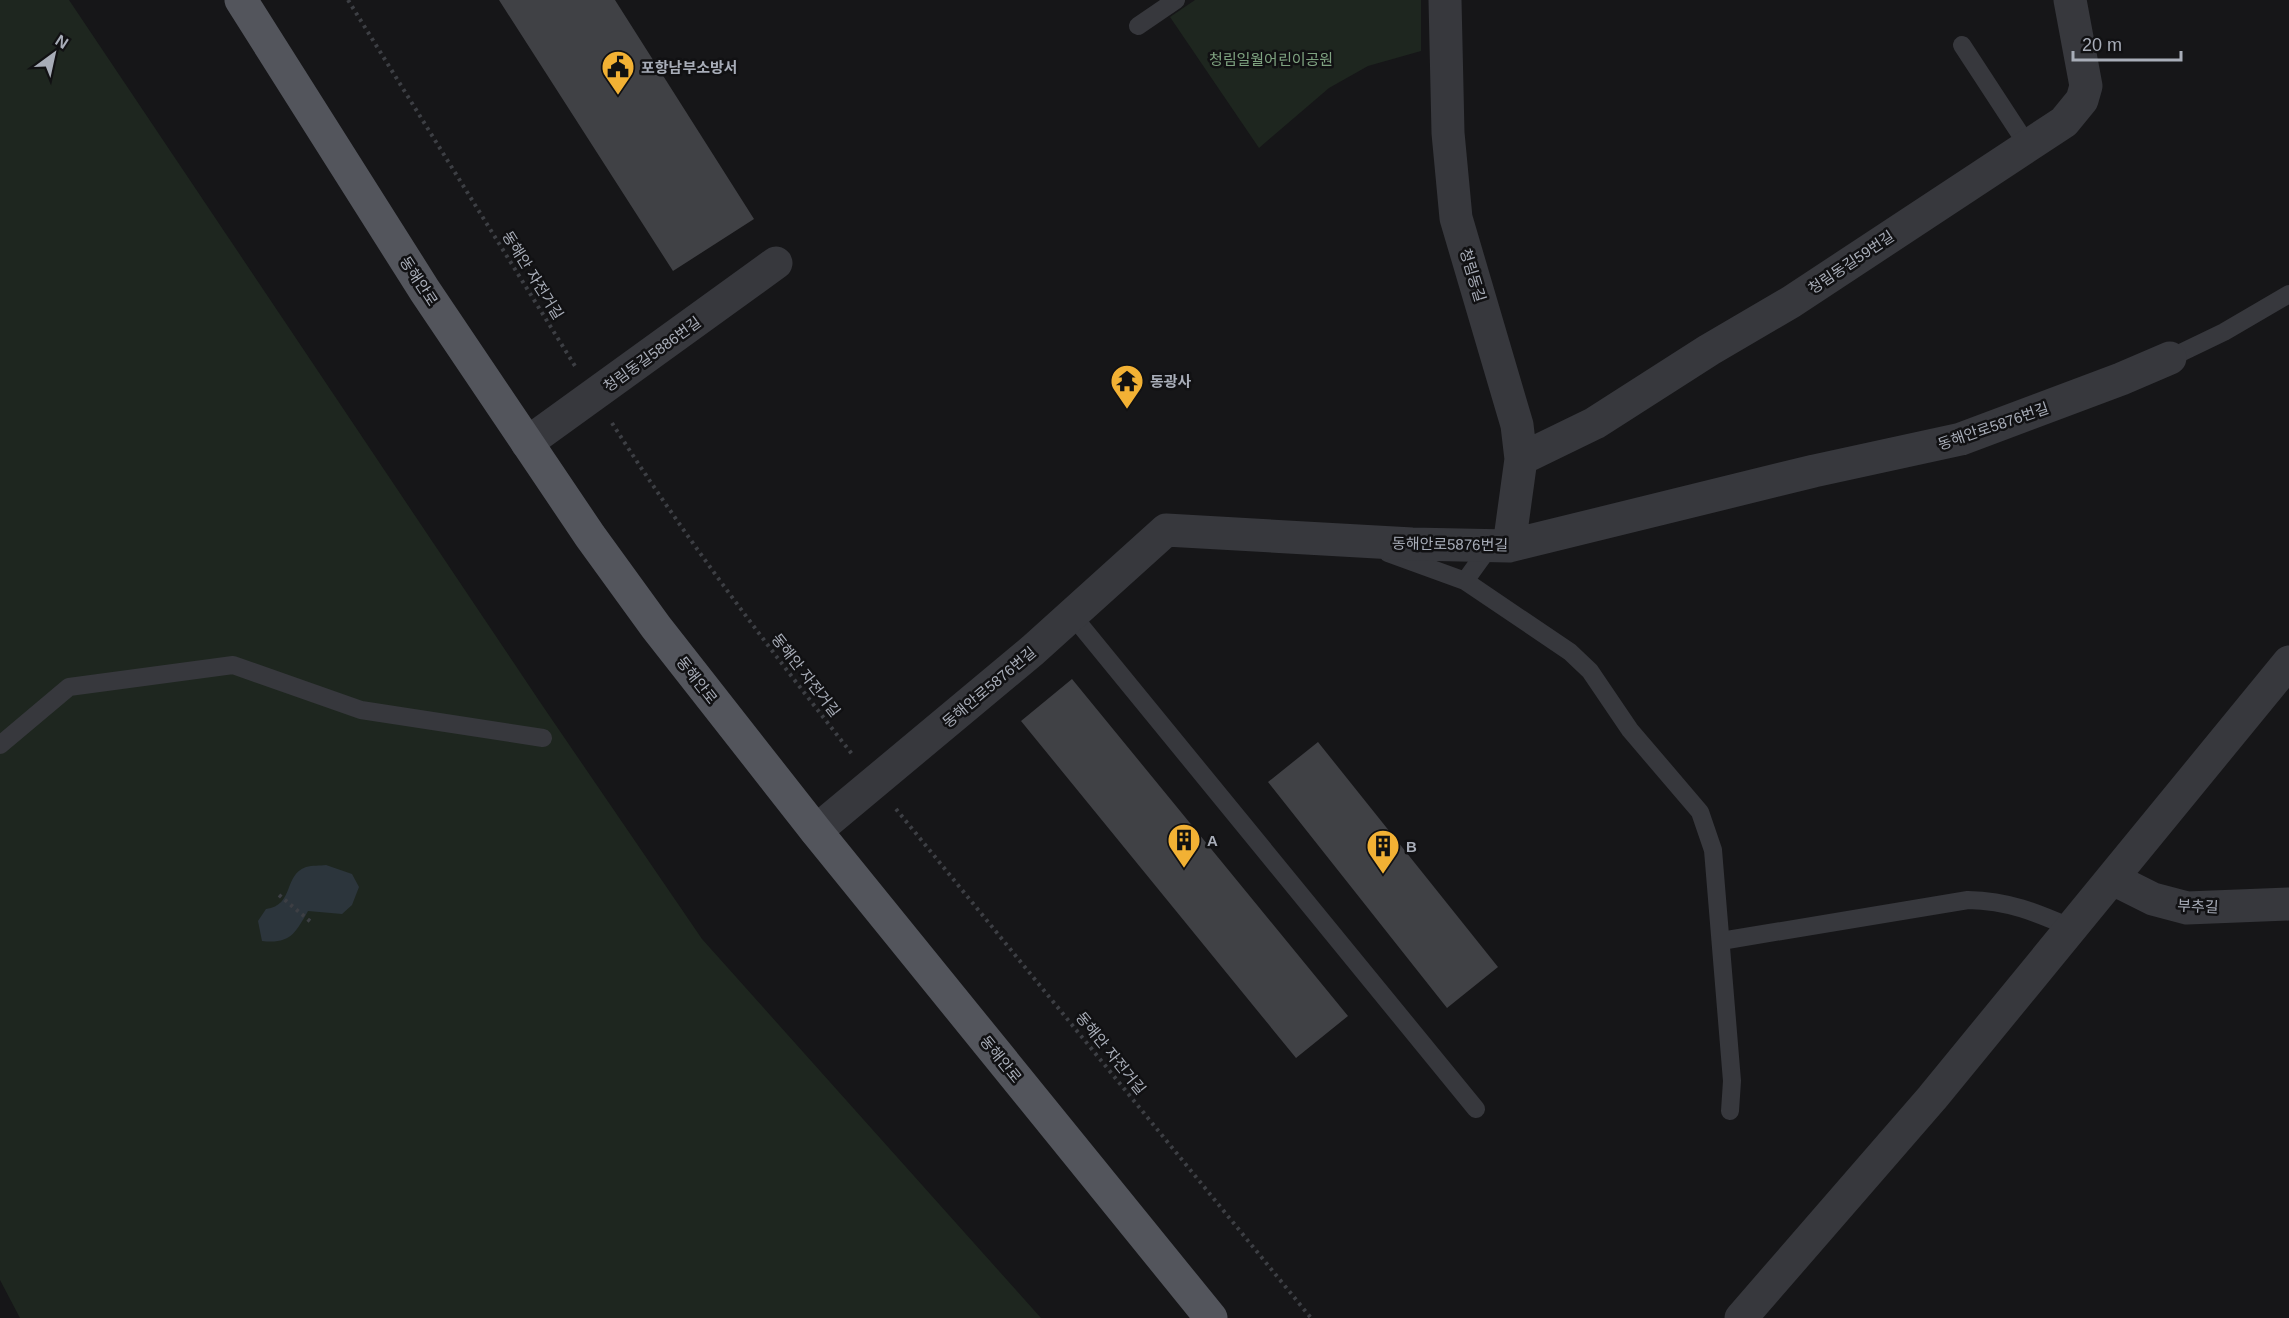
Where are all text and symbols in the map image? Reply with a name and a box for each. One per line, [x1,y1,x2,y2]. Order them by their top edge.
north arrow [24,24,84,84]
scale bar [2073,24,2181,62]
text: N [52,32,71,52]
text: 20 m [2082,35,2122,55]
public building icon: 포항남부소방서 [600,49,636,96]
park label: 청림일월어린이공원 [1209,51,1333,68]
place label: 포항남부소방서 [641,59,738,76]
street label: 청림동길59번길 [1805,227,1897,297]
street label: 동해안 자전거길 [499,228,567,322]
street label: 청림동길 [1457,246,1489,304]
street label: 동해안로 [397,253,441,309]
street label: 청림동길5886번길 [600,313,704,395]
temple icon: 동광사 [1109,363,1145,410]
place label: 동광사 [1150,373,1192,390]
street label: 동해안로5876번길 [1935,399,2051,453]
street label: 동해안로5876번길 [1392,534,1508,554]
street label: 동해안 자전거길 [768,630,844,720]
street label: 동해안로5876번길 [939,643,1039,731]
street label: 동해안로 [673,653,721,707]
building icon: A [1166,822,1202,869]
building icon: B [1365,828,1401,875]
place label: A [1207,832,1218,849]
place label: B [1406,838,1417,855]
street label: 부추길 [2177,896,2219,916]
street label: 동해안 자전거길 [1073,1008,1149,1098]
street label: 동해안로 [977,1032,1025,1086]

